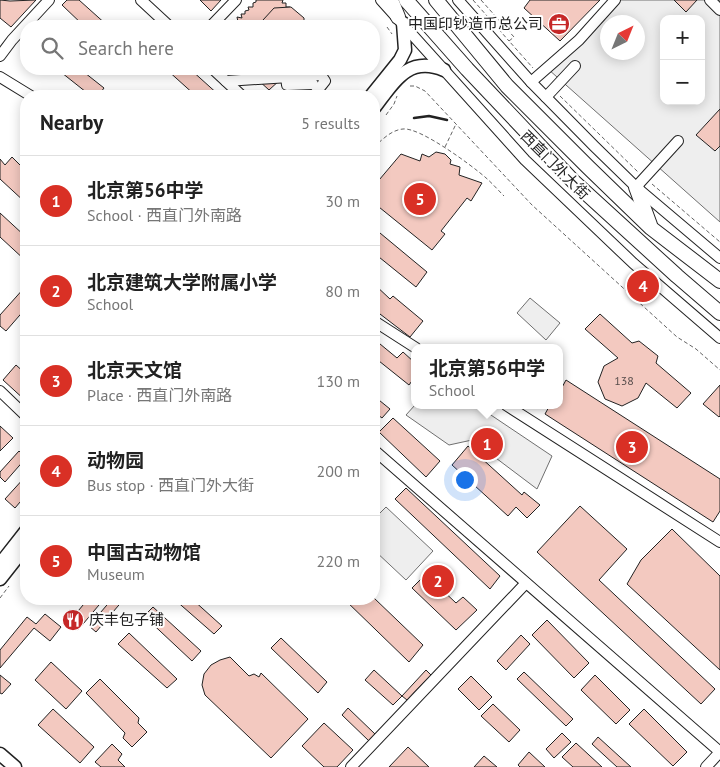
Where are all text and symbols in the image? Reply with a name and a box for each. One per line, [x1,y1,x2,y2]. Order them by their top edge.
office icon: 中国印钞造币总公司 [547,12,571,36]
place label: 中国印钞造币总公司 [408,14,543,33]
north arrow [600,15,645,60]
map controls [660,15,705,105]
button: + [660,15,705,60]
search box [20,20,380,75]
icon: search [38,34,66,62]
text: Search here [78,36,174,60]
button: − [660,60,705,105]
text: Nearby [40,109,103,136]
text: 5 results [301,113,360,133]
street label: 西直门外大街 [517,126,594,203]
text: 北京第56中学 [87,178,204,202]
pin: 5 [404,180,436,218]
text: 1 [51,191,61,211]
text: 30 m [325,191,360,211]
text: School · 西直门外南路 [87,205,242,225]
pin: 4 [627,267,659,305]
text: 北京建筑大学附属小学 [87,270,277,294]
text: 2 [51,281,61,301]
text: 80 m [325,281,360,301]
text: School [87,294,133,314]
popup [411,344,563,409]
text: 北京第56中学 [429,356,545,380]
text: 北京天文馆 [87,358,182,382]
text: 3 [51,371,61,391]
text: 130 m [317,371,360,391]
house number: 138 [614,373,634,388]
text: School [429,380,475,400]
text: Place · 西直门外南路 [87,385,232,405]
pin: 1 [471,425,503,463]
pin: 3 [616,428,648,466]
text: 动物园 [87,448,144,472]
text: 4 [51,461,61,481]
text: 200 m [317,461,360,481]
your location [452,467,478,493]
text: Bus stop · 西直门外大街 [87,475,254,495]
text: 中国古动物馆 [87,540,201,564]
text: 5 [51,551,61,571]
text: 220 m [317,551,360,571]
pin: 2 [422,562,454,600]
text: Museum [87,564,145,584]
restaurant icon: 庆丰包子铺 [61,608,85,632]
place label: 庆丰包子铺 [89,610,164,629]

